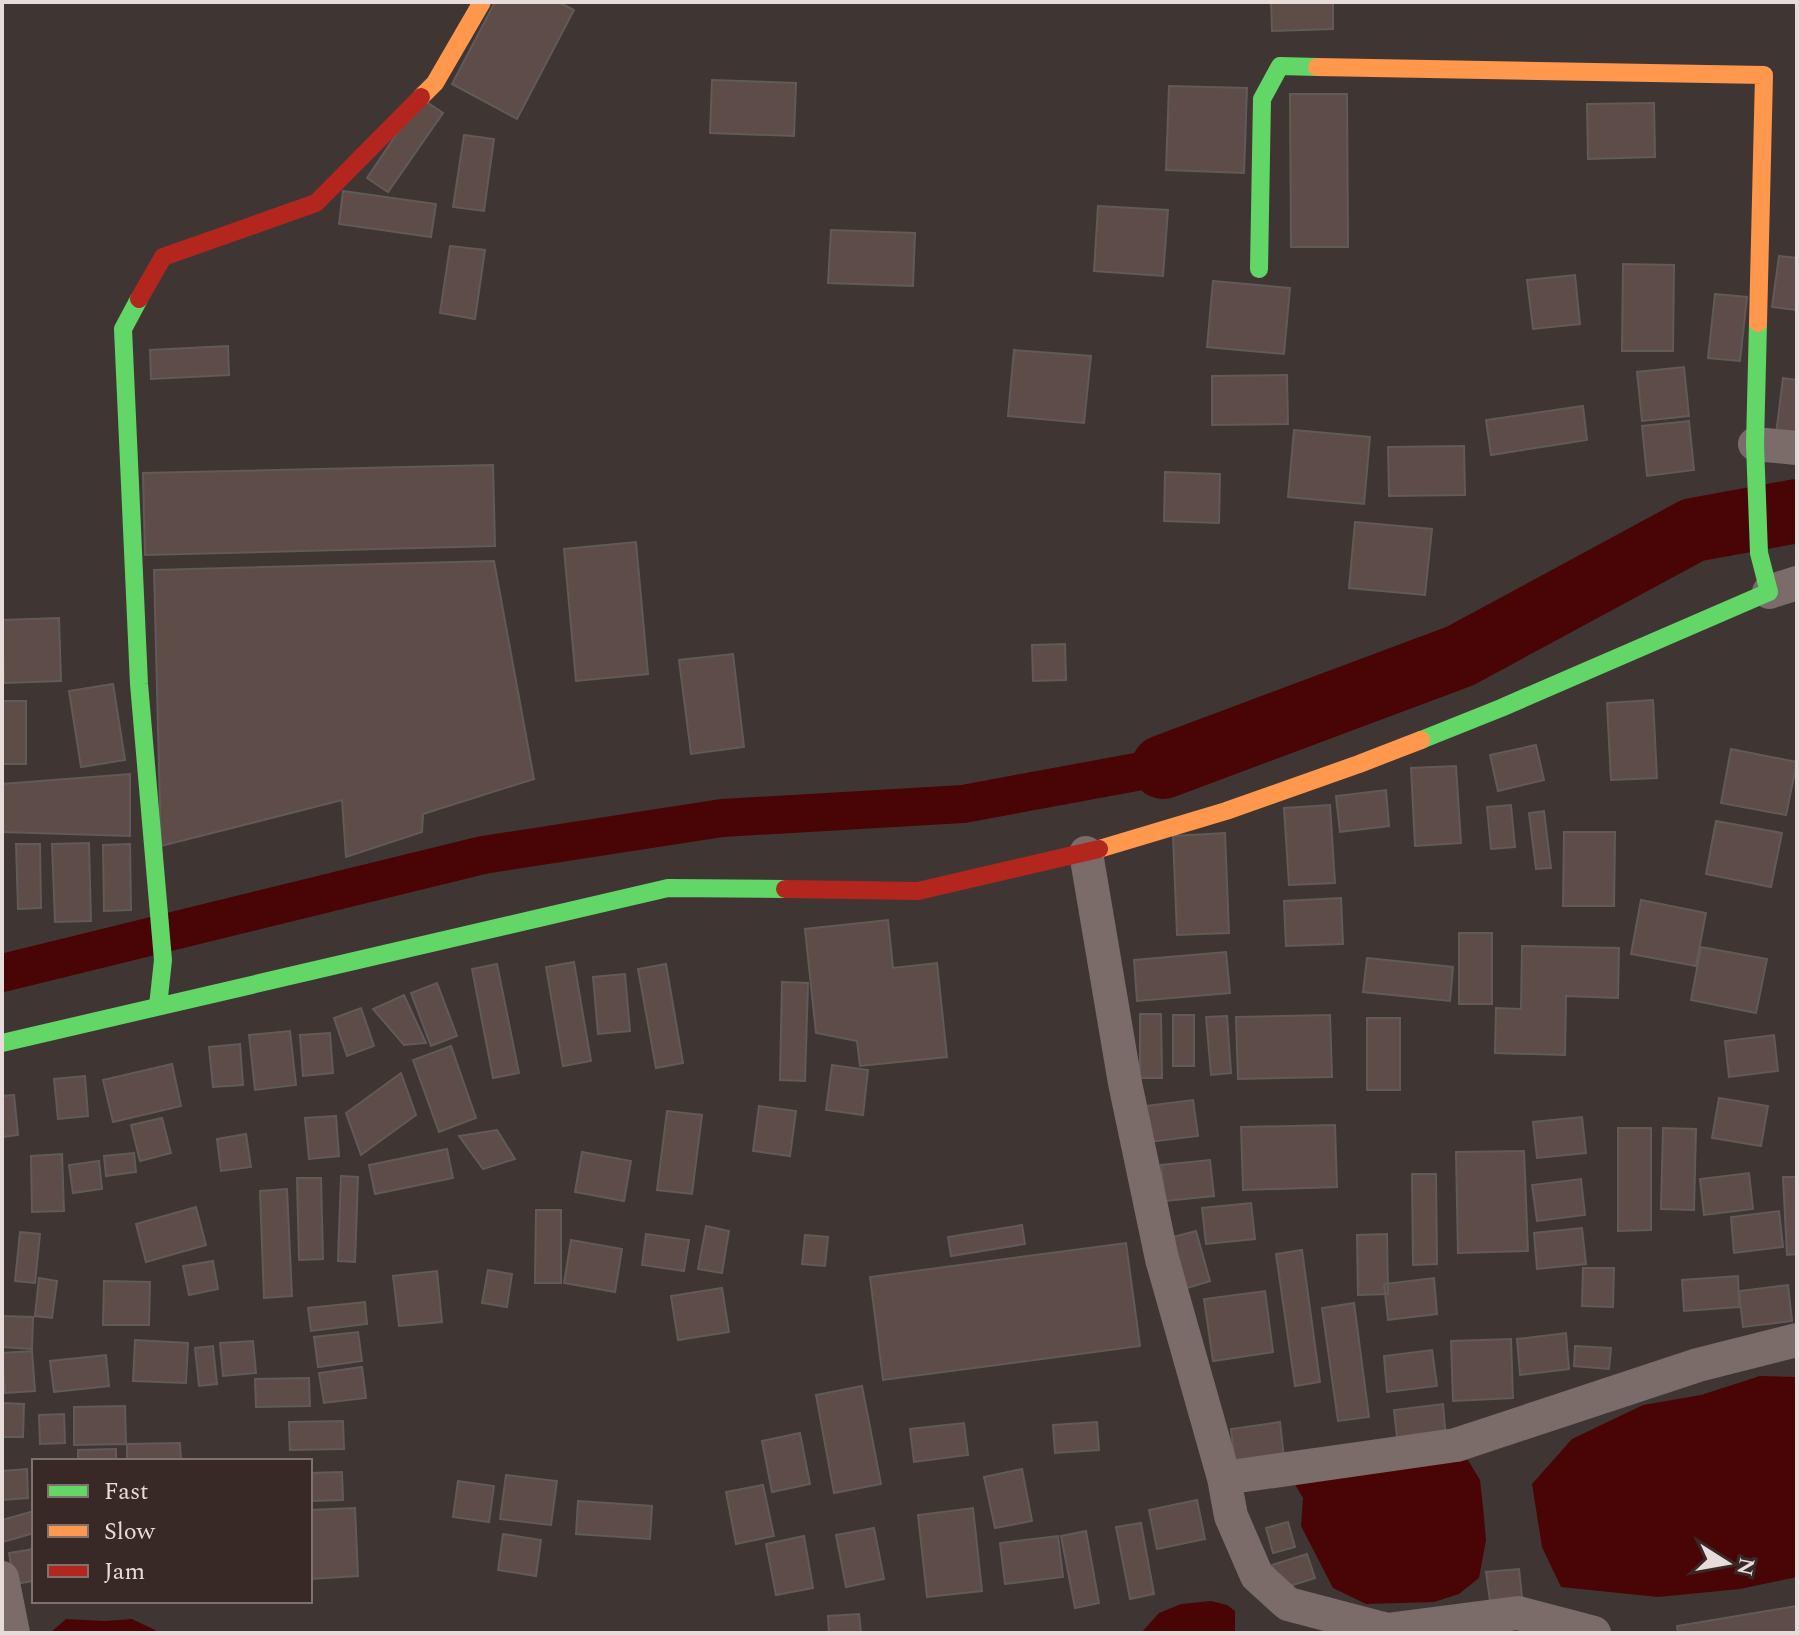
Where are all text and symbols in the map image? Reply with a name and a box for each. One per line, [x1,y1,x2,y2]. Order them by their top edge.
legend [32,1459,312,1603]
text: Fast [104,1474,149,1510]
text: Slow [104,1514,156,1550]
north arrow [1687,1523,1767,1603]
text: Jam [104,1554,145,1590]
text: N [1727,1555,1763,1579]

